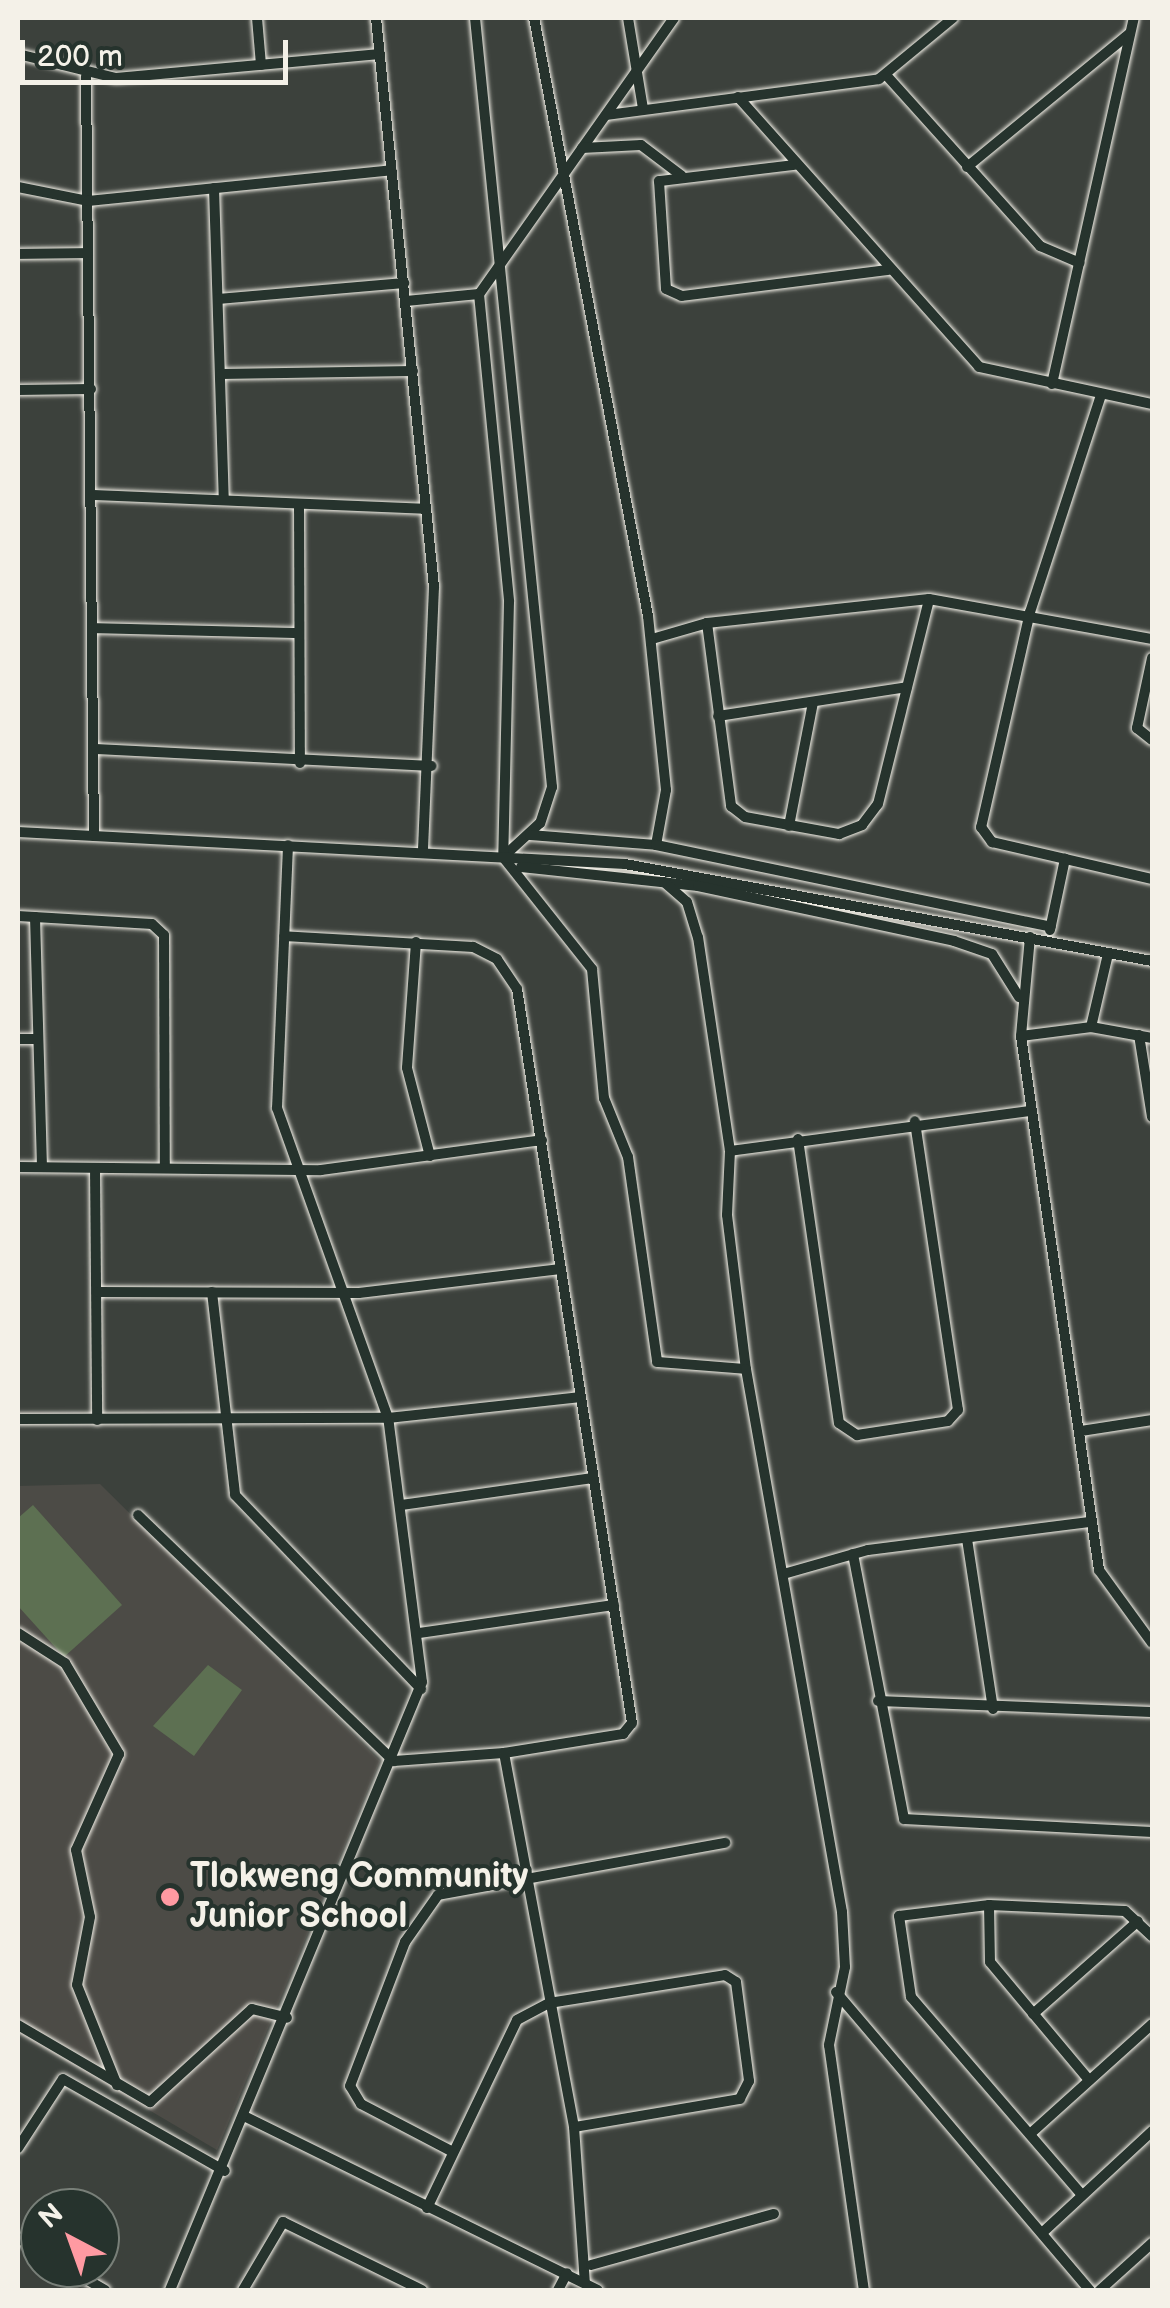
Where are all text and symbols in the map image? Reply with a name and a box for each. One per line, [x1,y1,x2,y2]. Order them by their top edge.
scale bar [25,20,292,82]
text: 200 m [37,39,123,75]
place label: Tlokweng Community Junior School [190,1856,528,1938]
marker: Tlokweng Community Junior School [159,1886,181,1908]
north arrow [20,2188,120,2288]
text: N [33,2197,70,2236]

